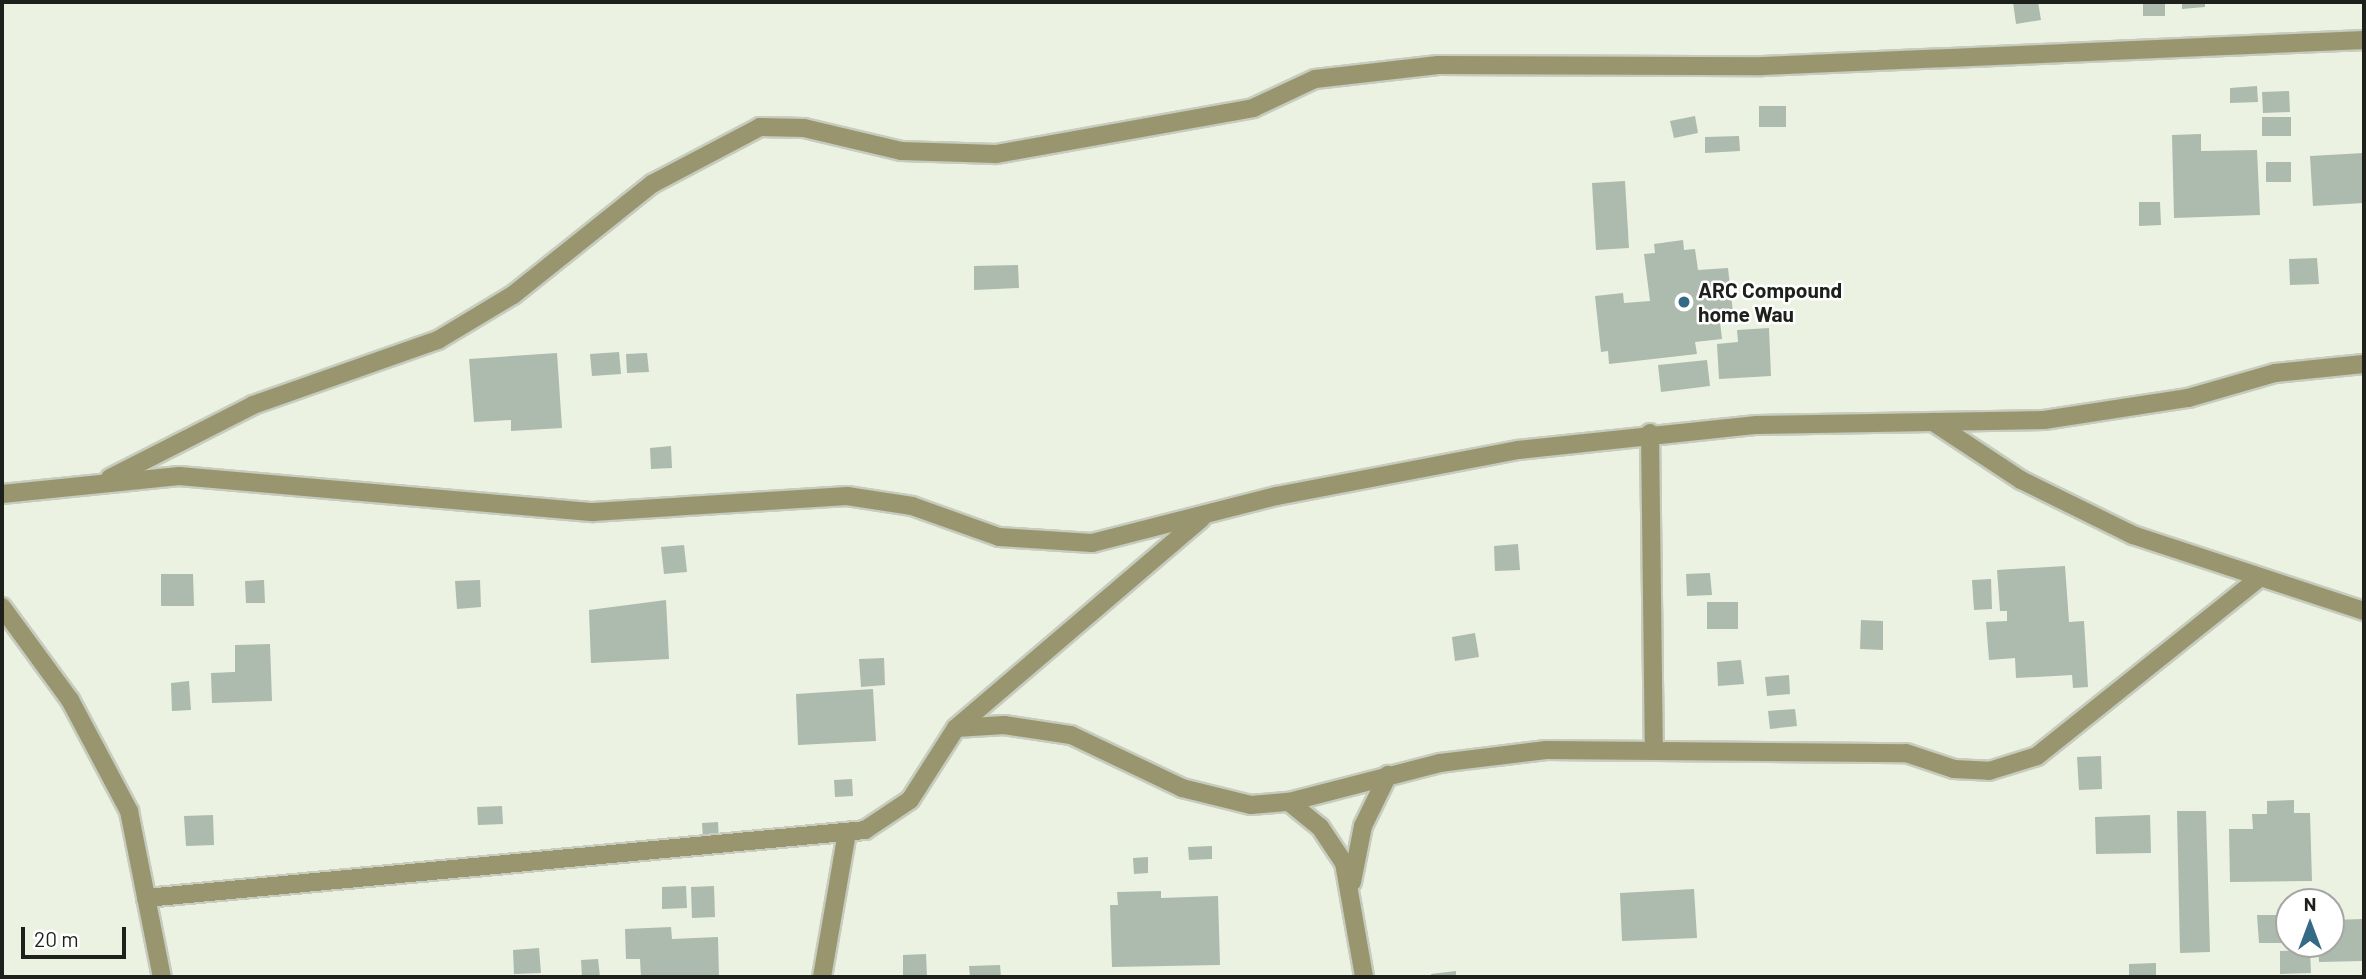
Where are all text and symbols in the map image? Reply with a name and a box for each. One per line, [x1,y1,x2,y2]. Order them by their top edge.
place label: ARC Compound home Wau [1698,277,1842,327]
marker: ARC Compound home Wau [1676,294,1692,310]
north arrow [2275,888,2345,958]
text: N [2304,892,2316,915]
scale bar [24,912,130,956]
text: 20 m [34,926,79,951]

